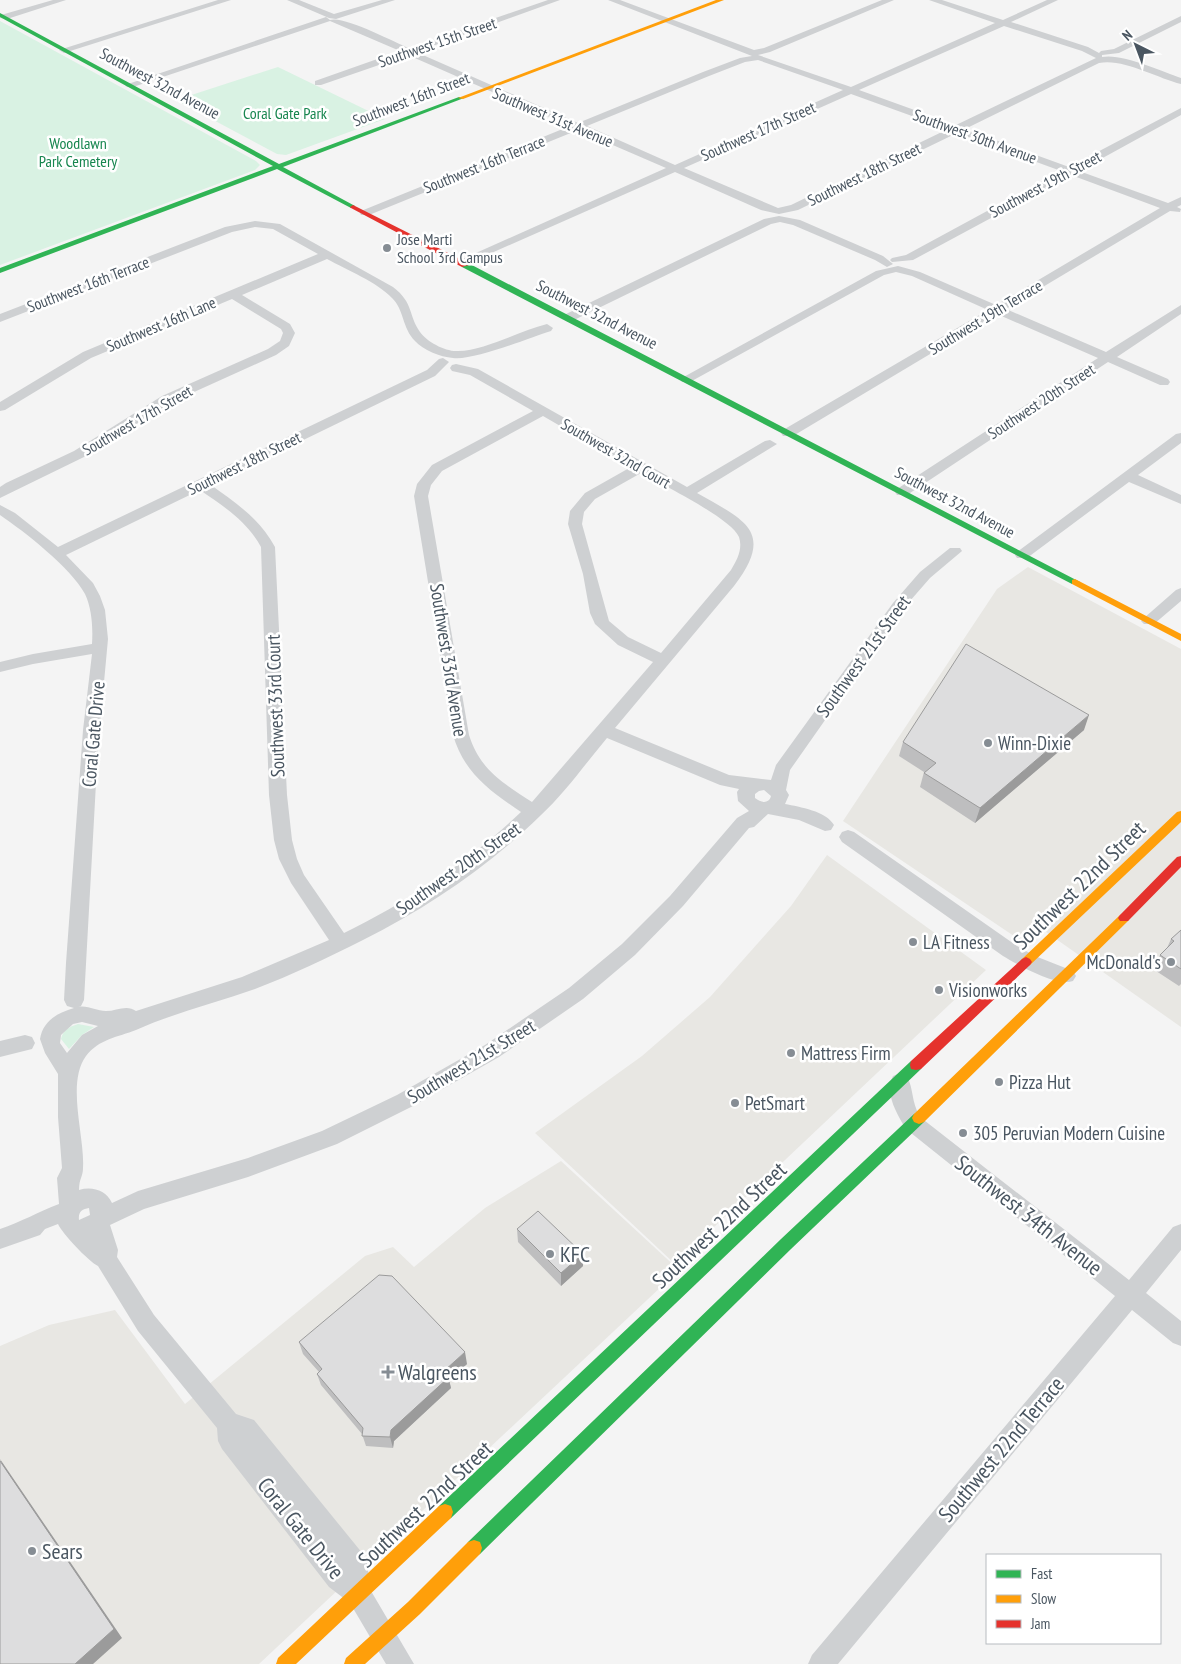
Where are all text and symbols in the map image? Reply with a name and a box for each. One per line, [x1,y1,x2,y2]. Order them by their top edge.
street label: Southwest 15th Street [375,12,499,72]
north arrow [1111,20,1161,70]
text: N [1118,26,1136,45]
street label: Southwest 32nd Avenue [97,43,223,123]
street label: Southwest 16th Street [350,67,473,130]
street label: Southwest 31st Avenue [490,83,616,151]
street label: Southwest 17th Street [698,97,819,165]
park label: Coral Gate Park [243,103,328,123]
street label: Southwest 30th Avenue [910,104,1040,168]
street label: Southwest 16th Terrace [420,130,548,198]
park label: Woodlawn Park Cemetery [39,133,117,171]
street label: Southwest 18th Street [804,138,924,210]
street label: Southwest 19th Street [986,146,1105,222]
place label: Jose Marti School 3rd Campus [396,229,503,267]
marker: Jose Marti School 3rd Campus [381,242,393,254]
street label: Southwest 16th Terrace [24,251,152,317]
street label: Southwest 32nd Avenue [533,275,661,353]
street label: Southwest 19th Terrace [924,275,1046,359]
street label: Southwest 16th Lane [103,292,219,356]
street label: Southwest 20th Street [984,359,1099,443]
street label: Southwest 17th Street [79,380,196,460]
street label: Southwest 32nd Court [558,414,675,493]
street label: Southwest 18th Street [184,427,304,499]
street label: Southwest 32nd Avenue [892,462,1018,542]
street label: Southwest 33rd Avenue [425,582,473,738]
street label: Southwest 21st Street [811,590,916,722]
street label: Southwest 33rd Court [260,633,289,778]
street label: Coral Gate Drive [76,680,110,788]
place label: Winn-Dixie [998,731,1071,755]
marker: Winn-Dixie [982,737,994,749]
street label: Southwest 22nd Street [1007,815,1151,955]
street label: Southwest 20th Street [391,816,526,920]
place label: LA Fitness [923,930,990,954]
marker: LA Fitness [907,936,919,948]
place label: McDonald's [1086,950,1161,974]
marker: McDonald's [1165,956,1177,968]
place label: Visionworks [948,978,1027,1002]
marker: Visionworks [933,984,945,996]
street label: Southwest 21st Street [403,1013,540,1109]
place label: Mattress Firm [801,1041,891,1065]
marker: Mattress Firm [785,1047,797,1059]
place label: Pizza Hut [1009,1070,1071,1094]
marker: Pizza Hut [993,1076,1005,1088]
place label: PetSmart [745,1091,806,1115]
marker: PetSmart [729,1097,741,1109]
place label: 305 Peruvian Modern Cuisine [973,1121,1165,1145]
marker: 305 Peruvian Modern Cuisine [957,1127,969,1139]
street label: Southwest 34th Avenue [950,1149,1108,1281]
street label: Southwest 22nd Street [646,1156,792,1294]
place label: KFC [560,1240,590,1268]
marker: KFC [544,1248,556,1260]
place label: Walgreens [398,1358,477,1386]
marker: Walgreens [382,1366,394,1378]
street label: Southwest 22nd Terrace [932,1371,1070,1527]
street label: Southwest 22nd Street [352,1435,498,1573]
street label: Coral Gate Drive [251,1471,351,1585]
place label: Sears [42,1537,83,1565]
marker: Sears [26,1545,38,1557]
legend [986,1554,1161,1644]
text: Fast [1031,1564,1052,1583]
text: Slow [1031,1589,1056,1608]
text: Jam [1030,1614,1050,1633]

